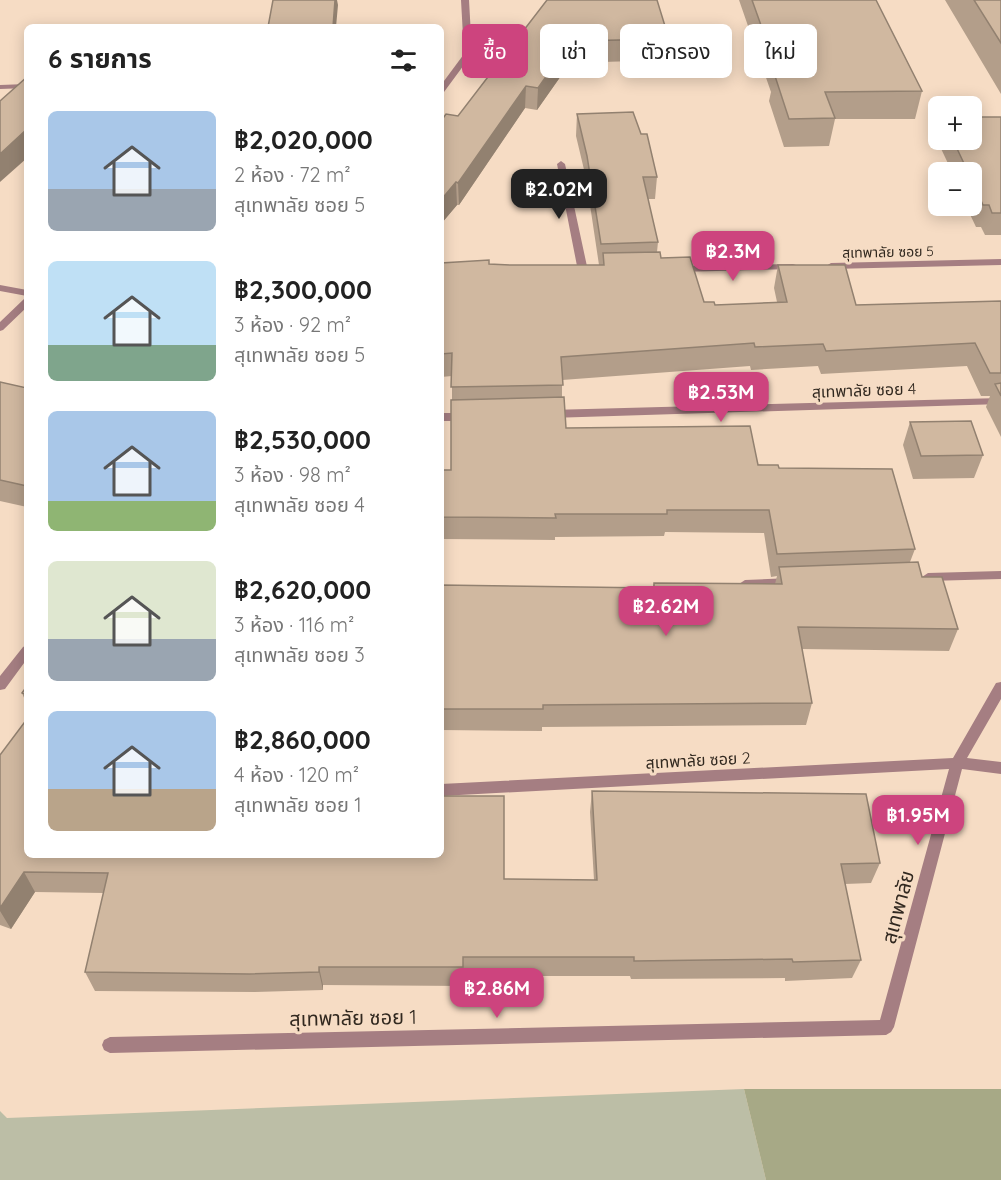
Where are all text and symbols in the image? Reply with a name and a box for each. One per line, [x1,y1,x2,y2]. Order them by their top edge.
chip: ซื้อ [462,24,528,78]
chip: เช่า [540,24,608,78]
chip: ตัวกรอง [620,24,732,78]
chip: ใหม่ [744,24,817,78]
text: 6 รายการ [48,42,152,75]
icon: filters [387,44,420,77]
map controls [928,96,982,216]
button: + [928,96,982,150]
text: ฿2,020,000 [234,123,373,156]
icon: home [96,135,168,207]
text: 2 ห้อง · 72 m² [234,162,351,187]
button: − [928,162,982,216]
pin: ฿2.02M [510,169,608,220]
text: ฿2.02M [525,176,593,201]
text: สุเทพาลัย ซอย 5 [234,192,365,217]
pin: ฿2.3M [691,231,775,282]
text: ฿2.3M [705,238,761,263]
street label: สุเทพาลัย ซอย 5 [842,242,934,262]
text: ฿2,300,000 [234,273,372,306]
icon: home [96,285,168,357]
text: 3 ห้อง · 92 m² [234,312,351,337]
text: สุเทพาลัย ซอย 5 [234,342,365,367]
pin: ฿2.53M [672,372,770,423]
street label: สุเทพาลัย ซอย 4 [811,378,917,402]
text: ฿2.53M [688,379,754,404]
text: ฿2,530,000 [234,423,371,456]
icon: home [96,435,168,507]
text: 3 ห้อง · 98 m² [234,462,351,487]
text: สุเทพาลัย ซอย 4 [234,492,365,517]
text: ฿2,620,000 [234,573,371,606]
icon: home [96,585,168,657]
pin: ฿2.62M [617,586,715,637]
text: ฿2.62M [633,593,699,618]
text: 3 ห้อง · 116 m² [234,612,354,637]
text: สุเทพาลัย ซอย 3 [234,642,365,667]
text: ฿2,860,000 [234,723,371,756]
icon: home [96,735,168,807]
street label: สุเทพาลัย ซอย 2 [645,747,751,773]
text: 4 ห้อง · 120 m² [234,762,359,787]
text: สุเทพาลัย ซอย 1 [234,792,362,817]
pin: ฿1.95M [869,795,967,846]
text: ฿1.95M [886,802,950,827]
street label: สุเทพาลัย [876,867,919,946]
pin: ฿2.86M [448,968,546,1019]
text: ฿2.86M [464,975,530,1000]
street label: สุเทพาลัย ซอย 1 [289,1004,417,1031]

